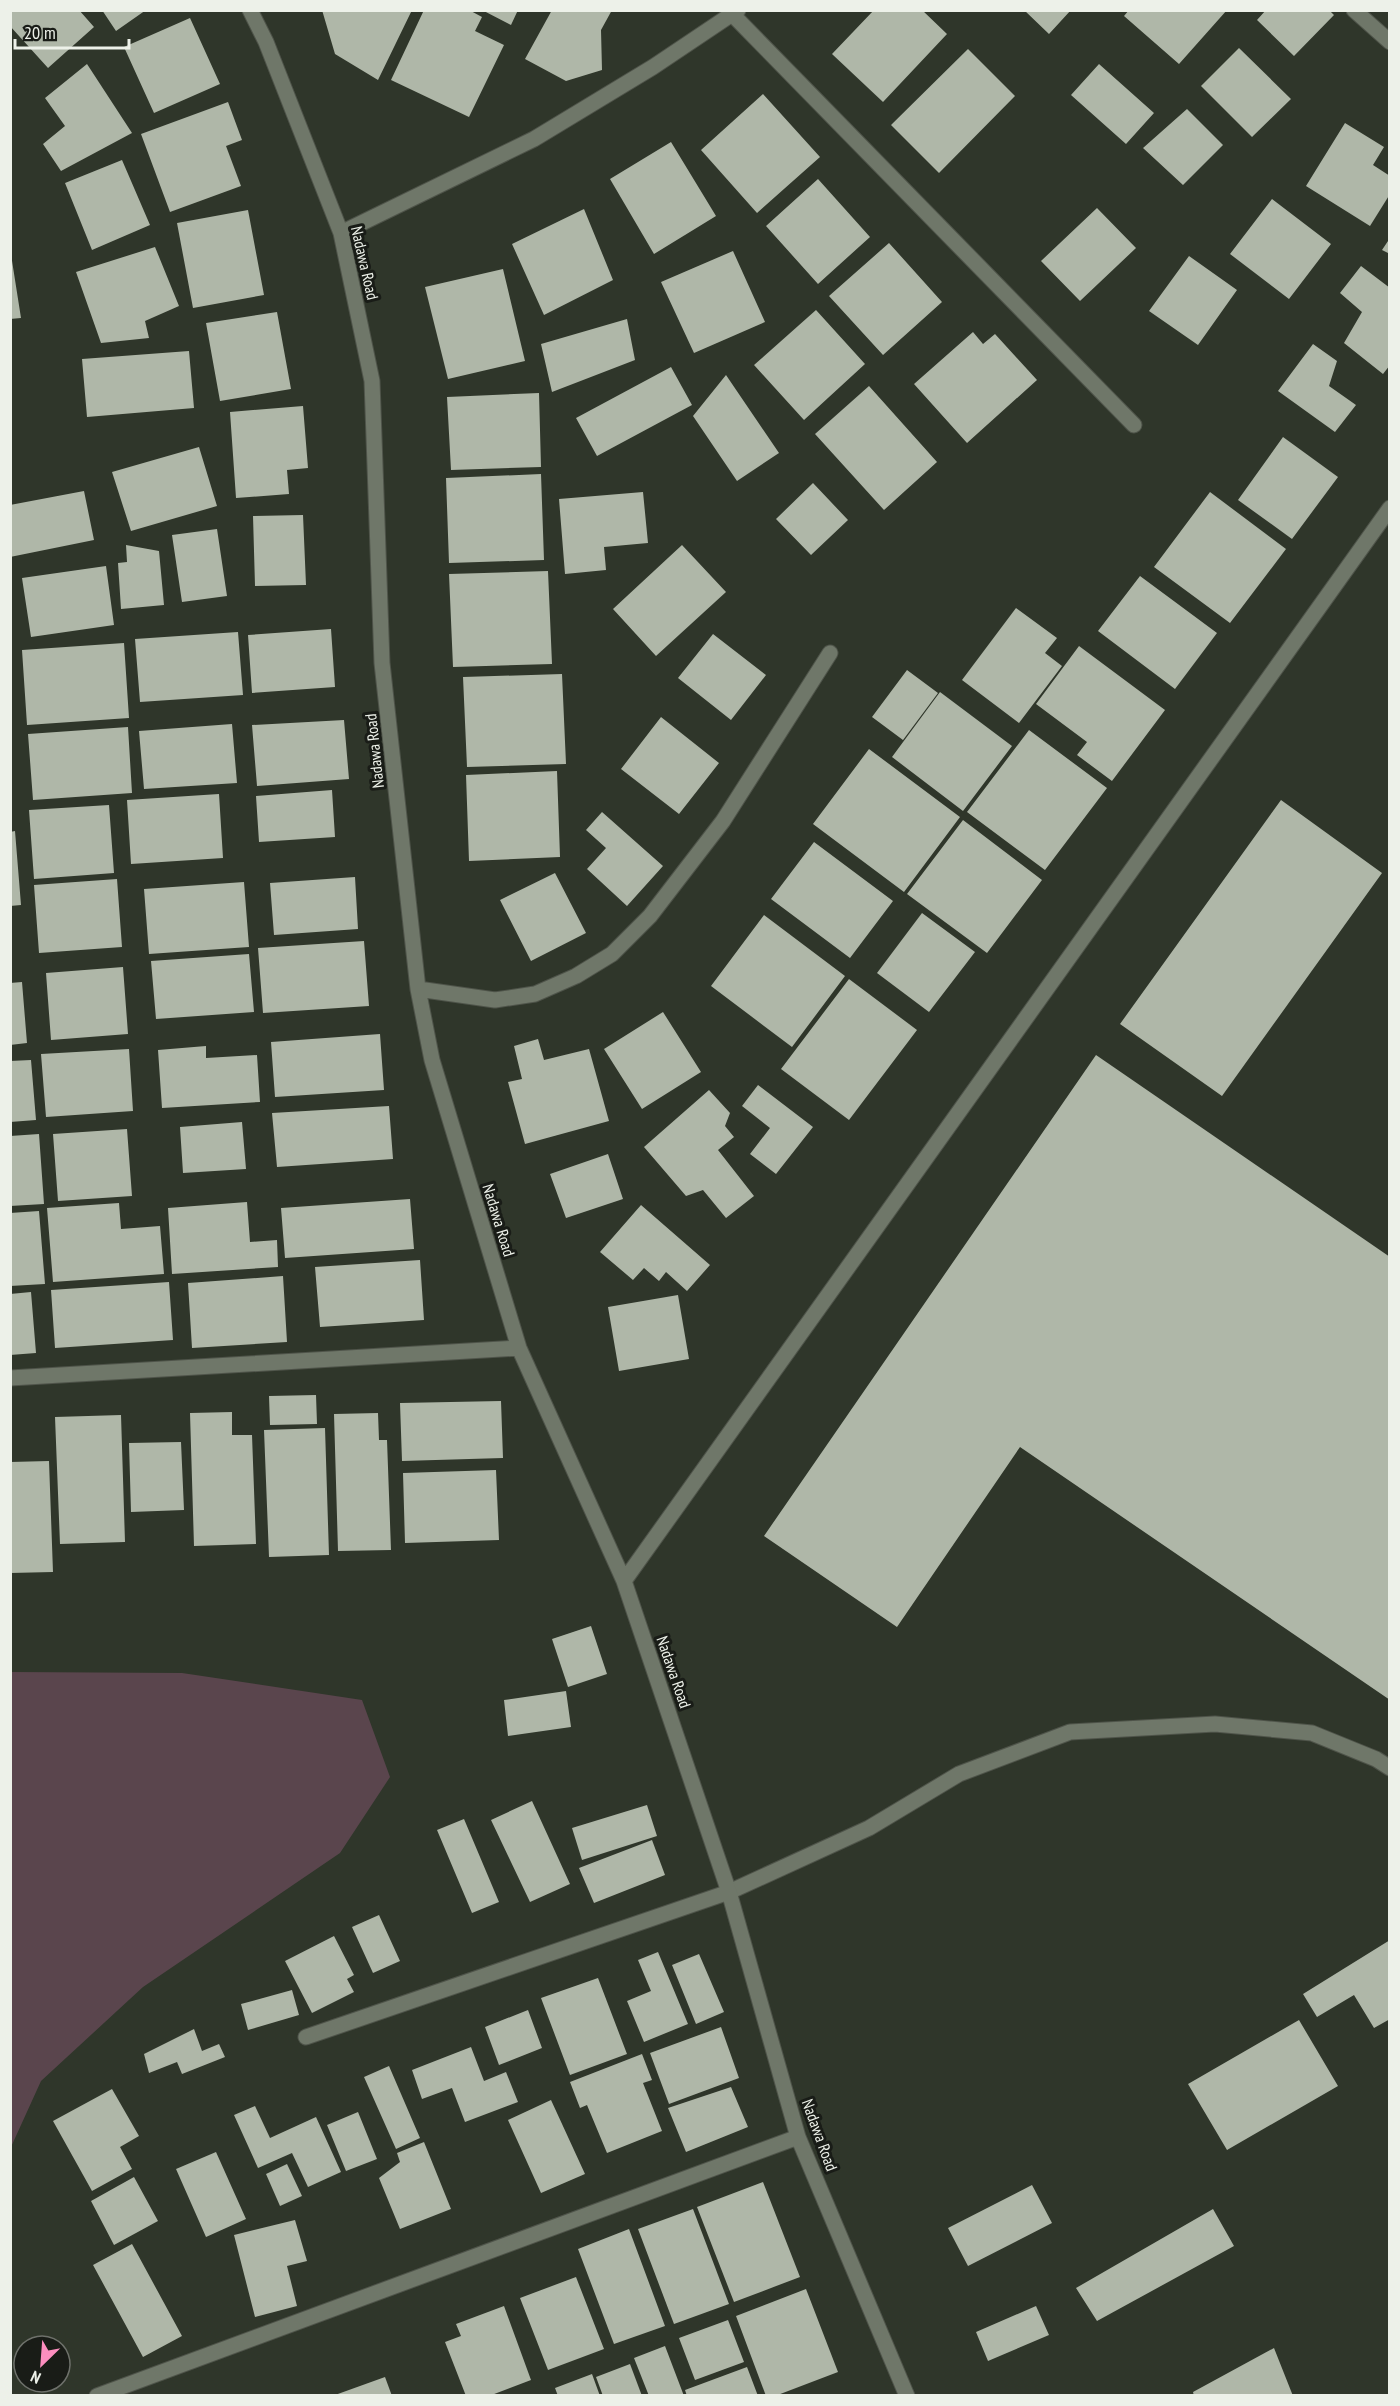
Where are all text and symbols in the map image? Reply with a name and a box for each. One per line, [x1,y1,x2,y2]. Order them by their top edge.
scale bar [15,12,129,50]
text: 20 m [24,21,56,44]
street label: Nadawa Road [347,224,383,302]
street label: Nadawa Road [360,713,388,789]
street label: Nadawa Road [478,1181,520,1259]
street label: Nadawa Road [652,1633,696,1711]
street label: Nadawa Road [798,2096,842,2174]
north arrow [12,2334,72,2394]
text: N [28,2367,44,2388]

